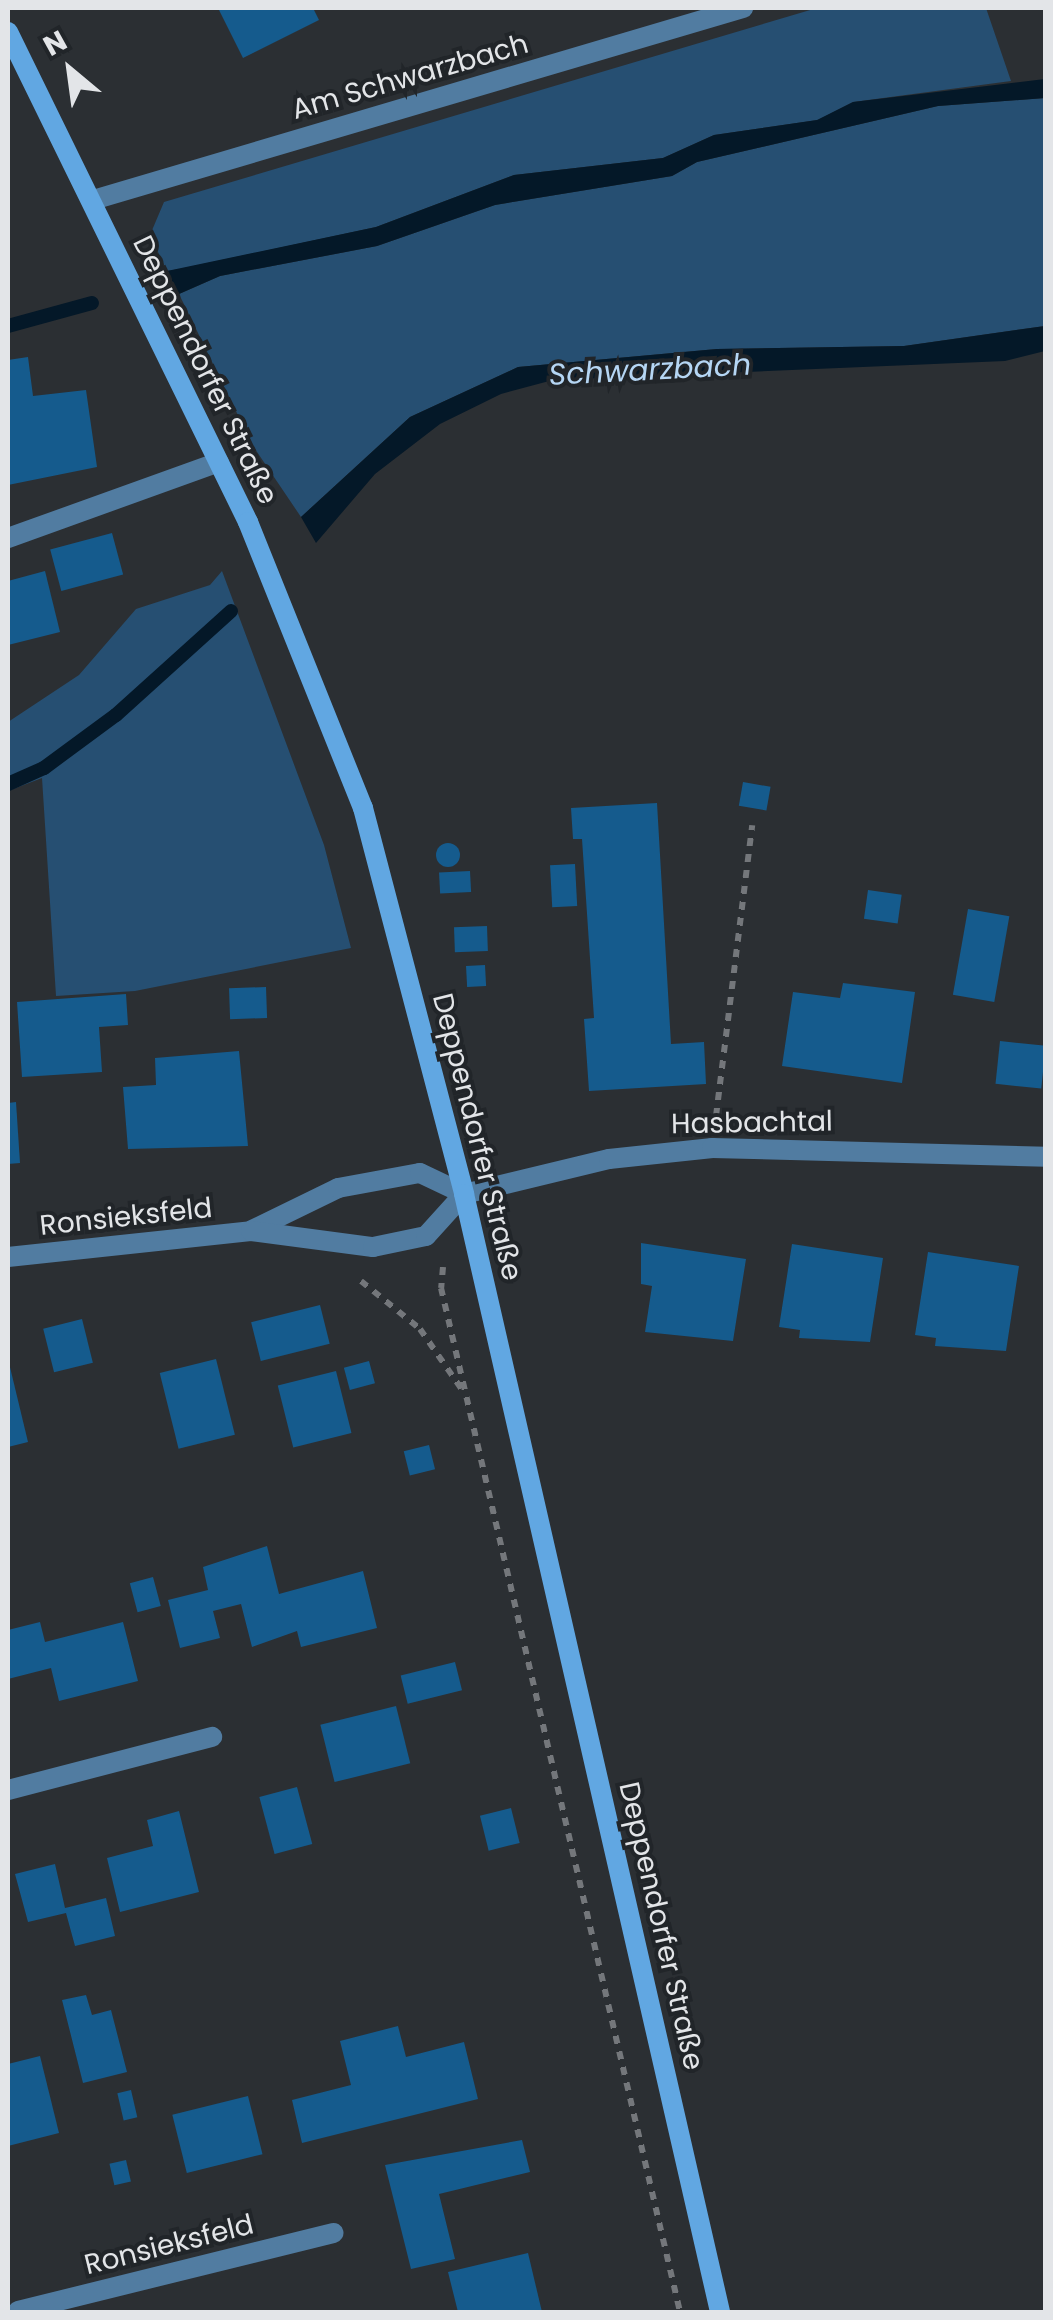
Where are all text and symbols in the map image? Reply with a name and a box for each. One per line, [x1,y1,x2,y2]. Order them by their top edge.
north arrow [20,20,120,120]
text: N [37,21,74,65]
street label: Am Schwarzbach [288,27,532,127]
street label: Deppendorfer Straße [125,230,285,510]
water label: Schwarzbach [548,347,752,393]
street label: Deppendorfer Straße [425,990,529,1284]
street label: Hasbachtal [671,1105,833,1141]
street label: Ronsieksfeld [38,1191,214,1243]
street label: Deppendorfer Straße [612,1779,710,2073]
street label: Ronsieksfeld [81,2208,257,2282]

